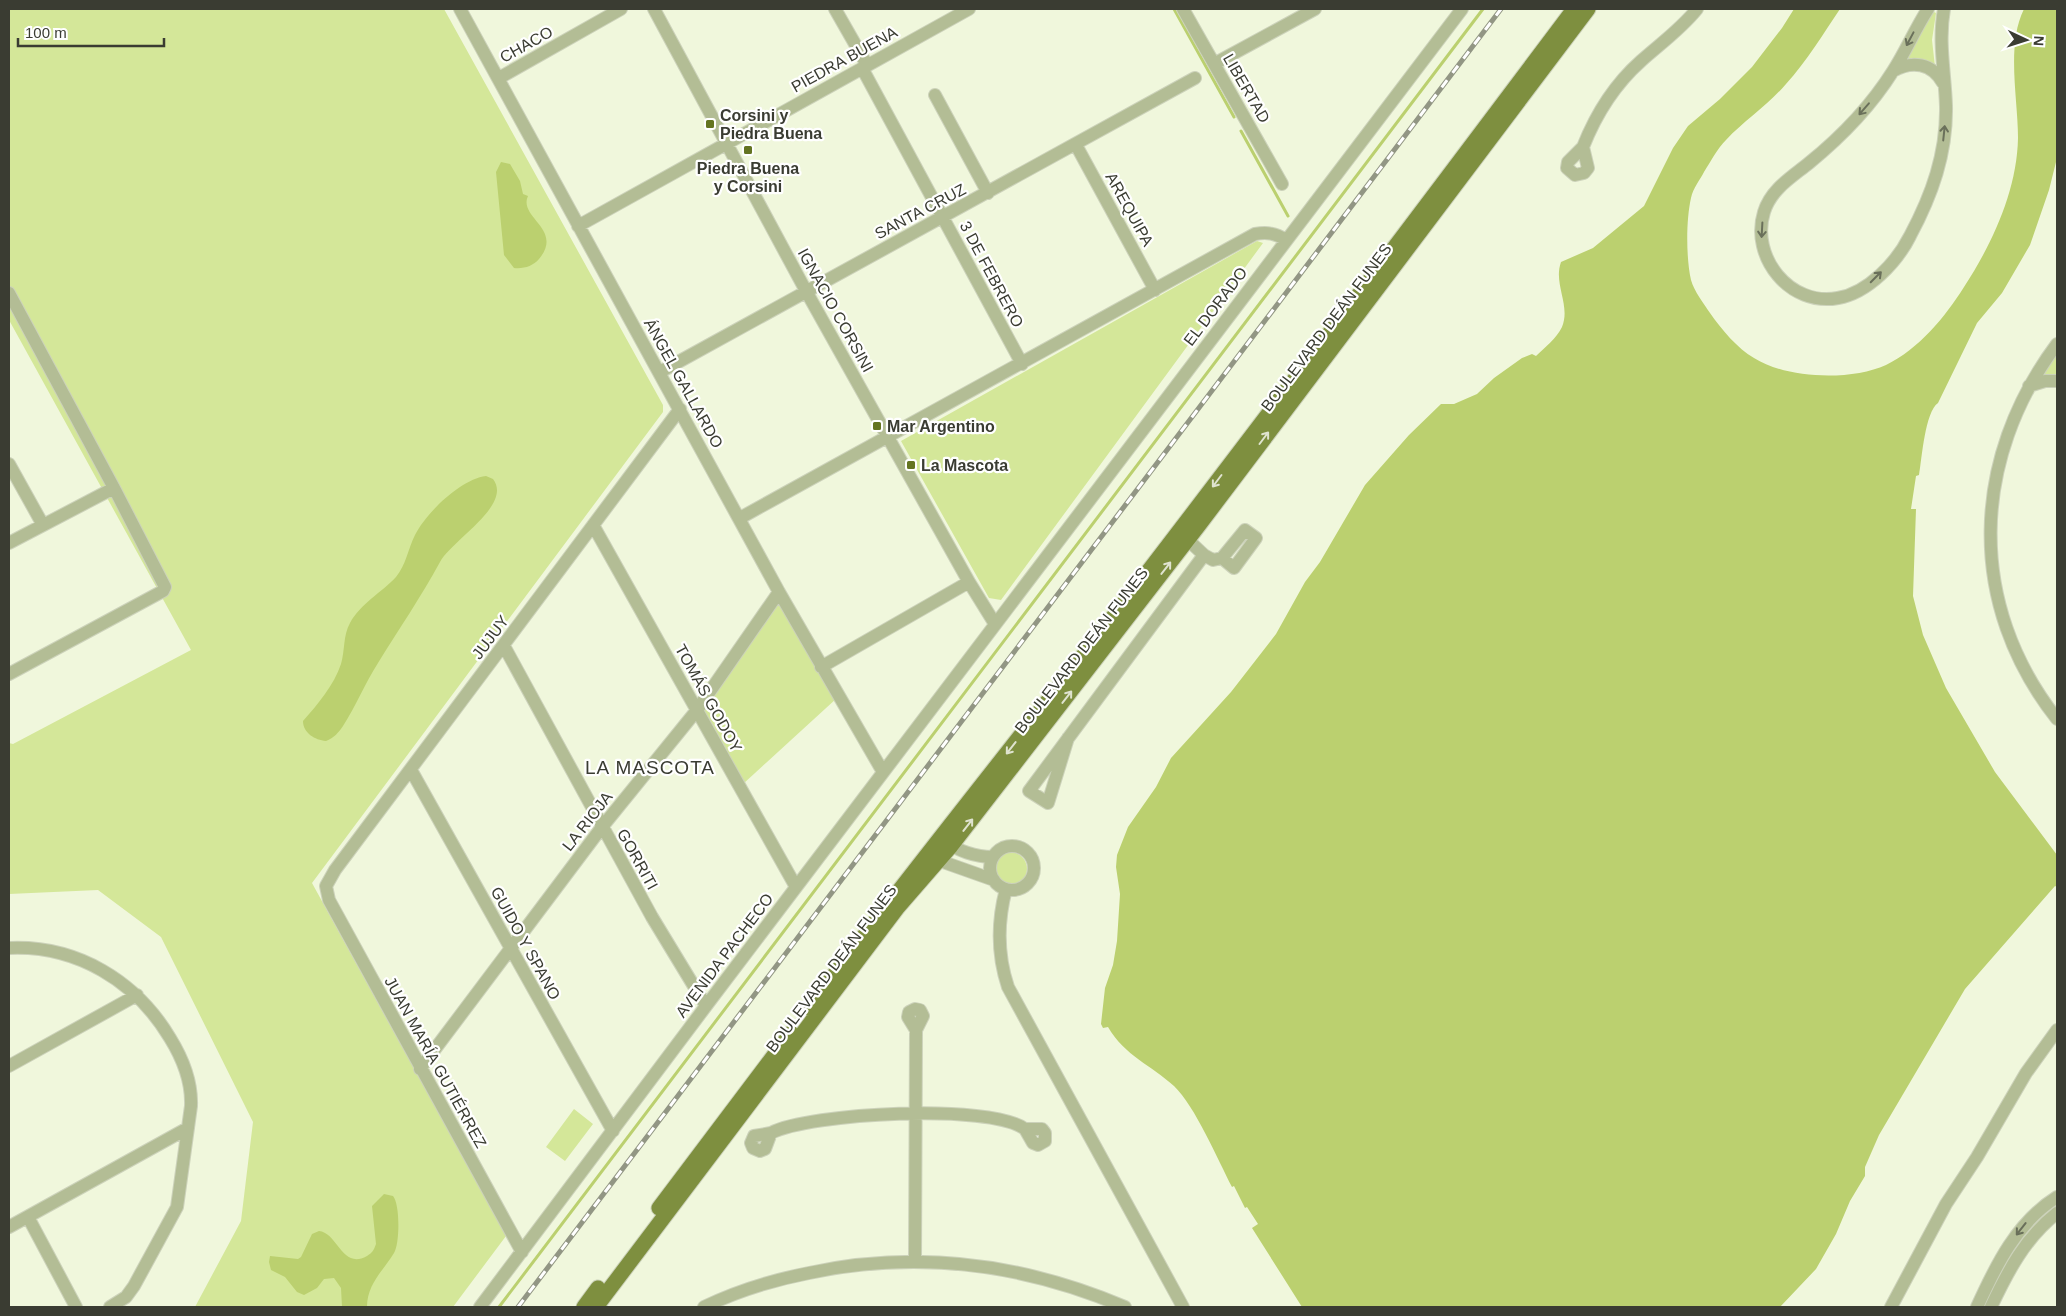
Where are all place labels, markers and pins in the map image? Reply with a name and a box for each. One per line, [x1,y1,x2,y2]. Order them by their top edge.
place label: Corsini y Piedra Buena [720,107,822,142]
marker: Corsini y Piedra Buena [704,118,716,130]
marker: Piedra Buena y Corsini [742,144,754,156]
place label: Piedra Buena y Corsini [697,160,799,195]
place label: Mar Argentino [887,418,995,435]
marker: Mar Argentino [871,420,883,432]
place label: La Mascota [921,457,1008,474]
marker: La Mascota [905,459,917,471]

